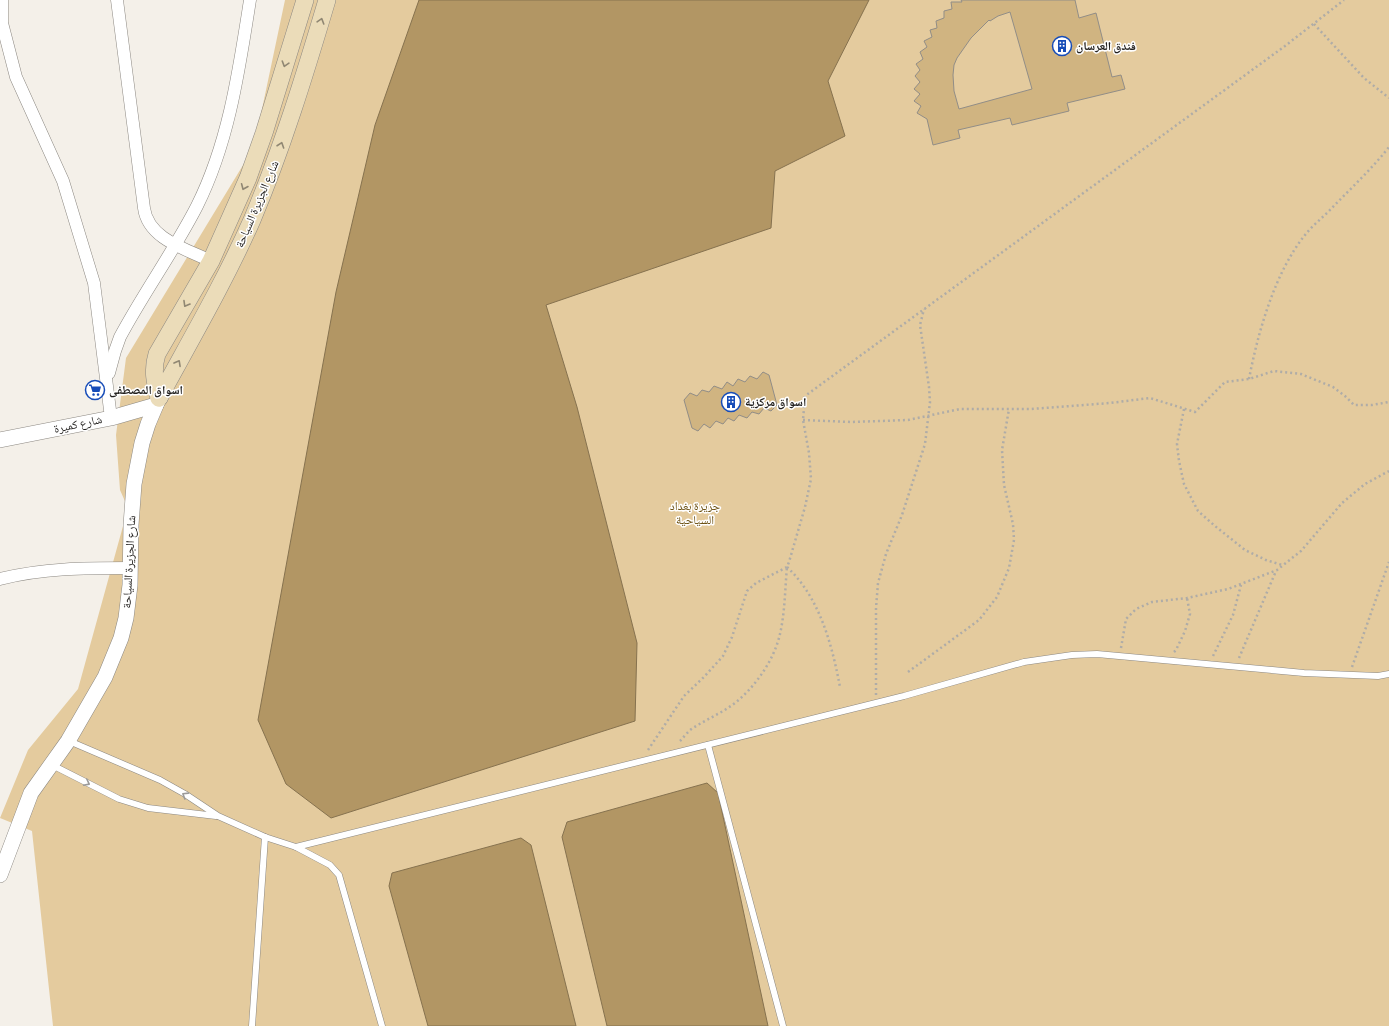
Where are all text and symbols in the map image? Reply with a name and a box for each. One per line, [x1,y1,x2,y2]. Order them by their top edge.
one-way arrow [316,18,325,25]
building icon: فندق العرسان [1051,35,1073,57]
place label: فندق العرسان [1076,38,1136,54]
one-way arrow [281,60,290,67]
one-way arrow [276,141,284,148]
street label: شارع الجزيرة السياحة [231,158,283,250]
one-way arrow [241,183,249,191]
one-way arrow [184,300,191,307]
one-way arrow [173,360,181,368]
supermarket icon: اسواق المصطفى [84,379,106,401]
place label: اسواق المصطفى [109,382,183,398]
building icon: اسواق مركزية [720,391,742,413]
place label: اسواق مركزية [745,394,806,410]
street label: شارع كميرة [52,411,104,437]
park label: جزيرة بغداد السياحية [670,498,721,527]
street label: شارع الجزيرة السياحة [119,515,139,609]
one-way arrow [82,778,90,785]
one-way arrow [182,792,189,799]

